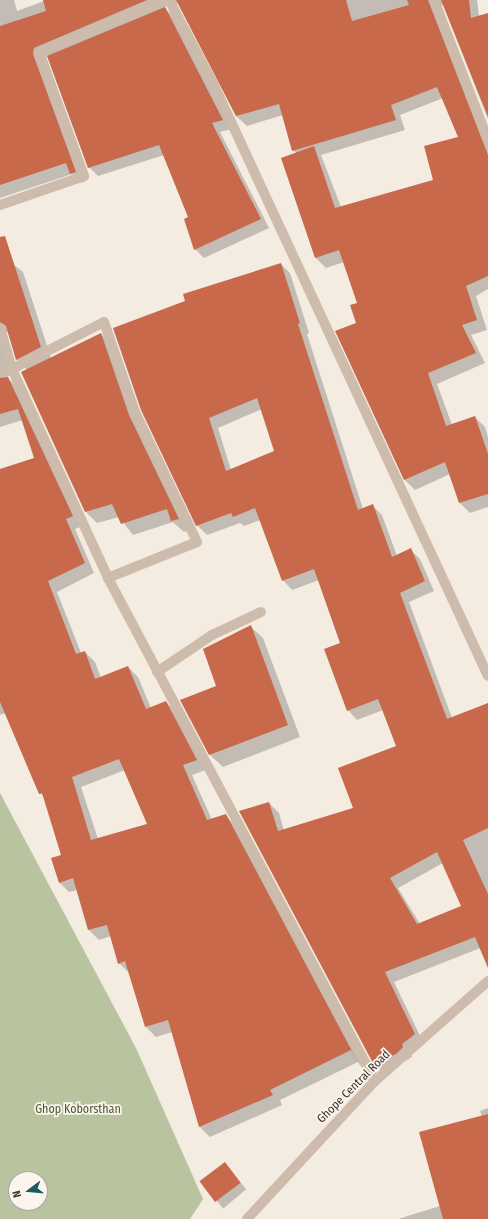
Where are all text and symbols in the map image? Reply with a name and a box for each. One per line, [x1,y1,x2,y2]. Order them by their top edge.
street label: Ghope Central Road [315,1048,393,1126]
park label: Ghop Koborsthan [35,1103,121,1117]
north arrow [8,1171,48,1211]
text: N [10,1189,24,1199]

